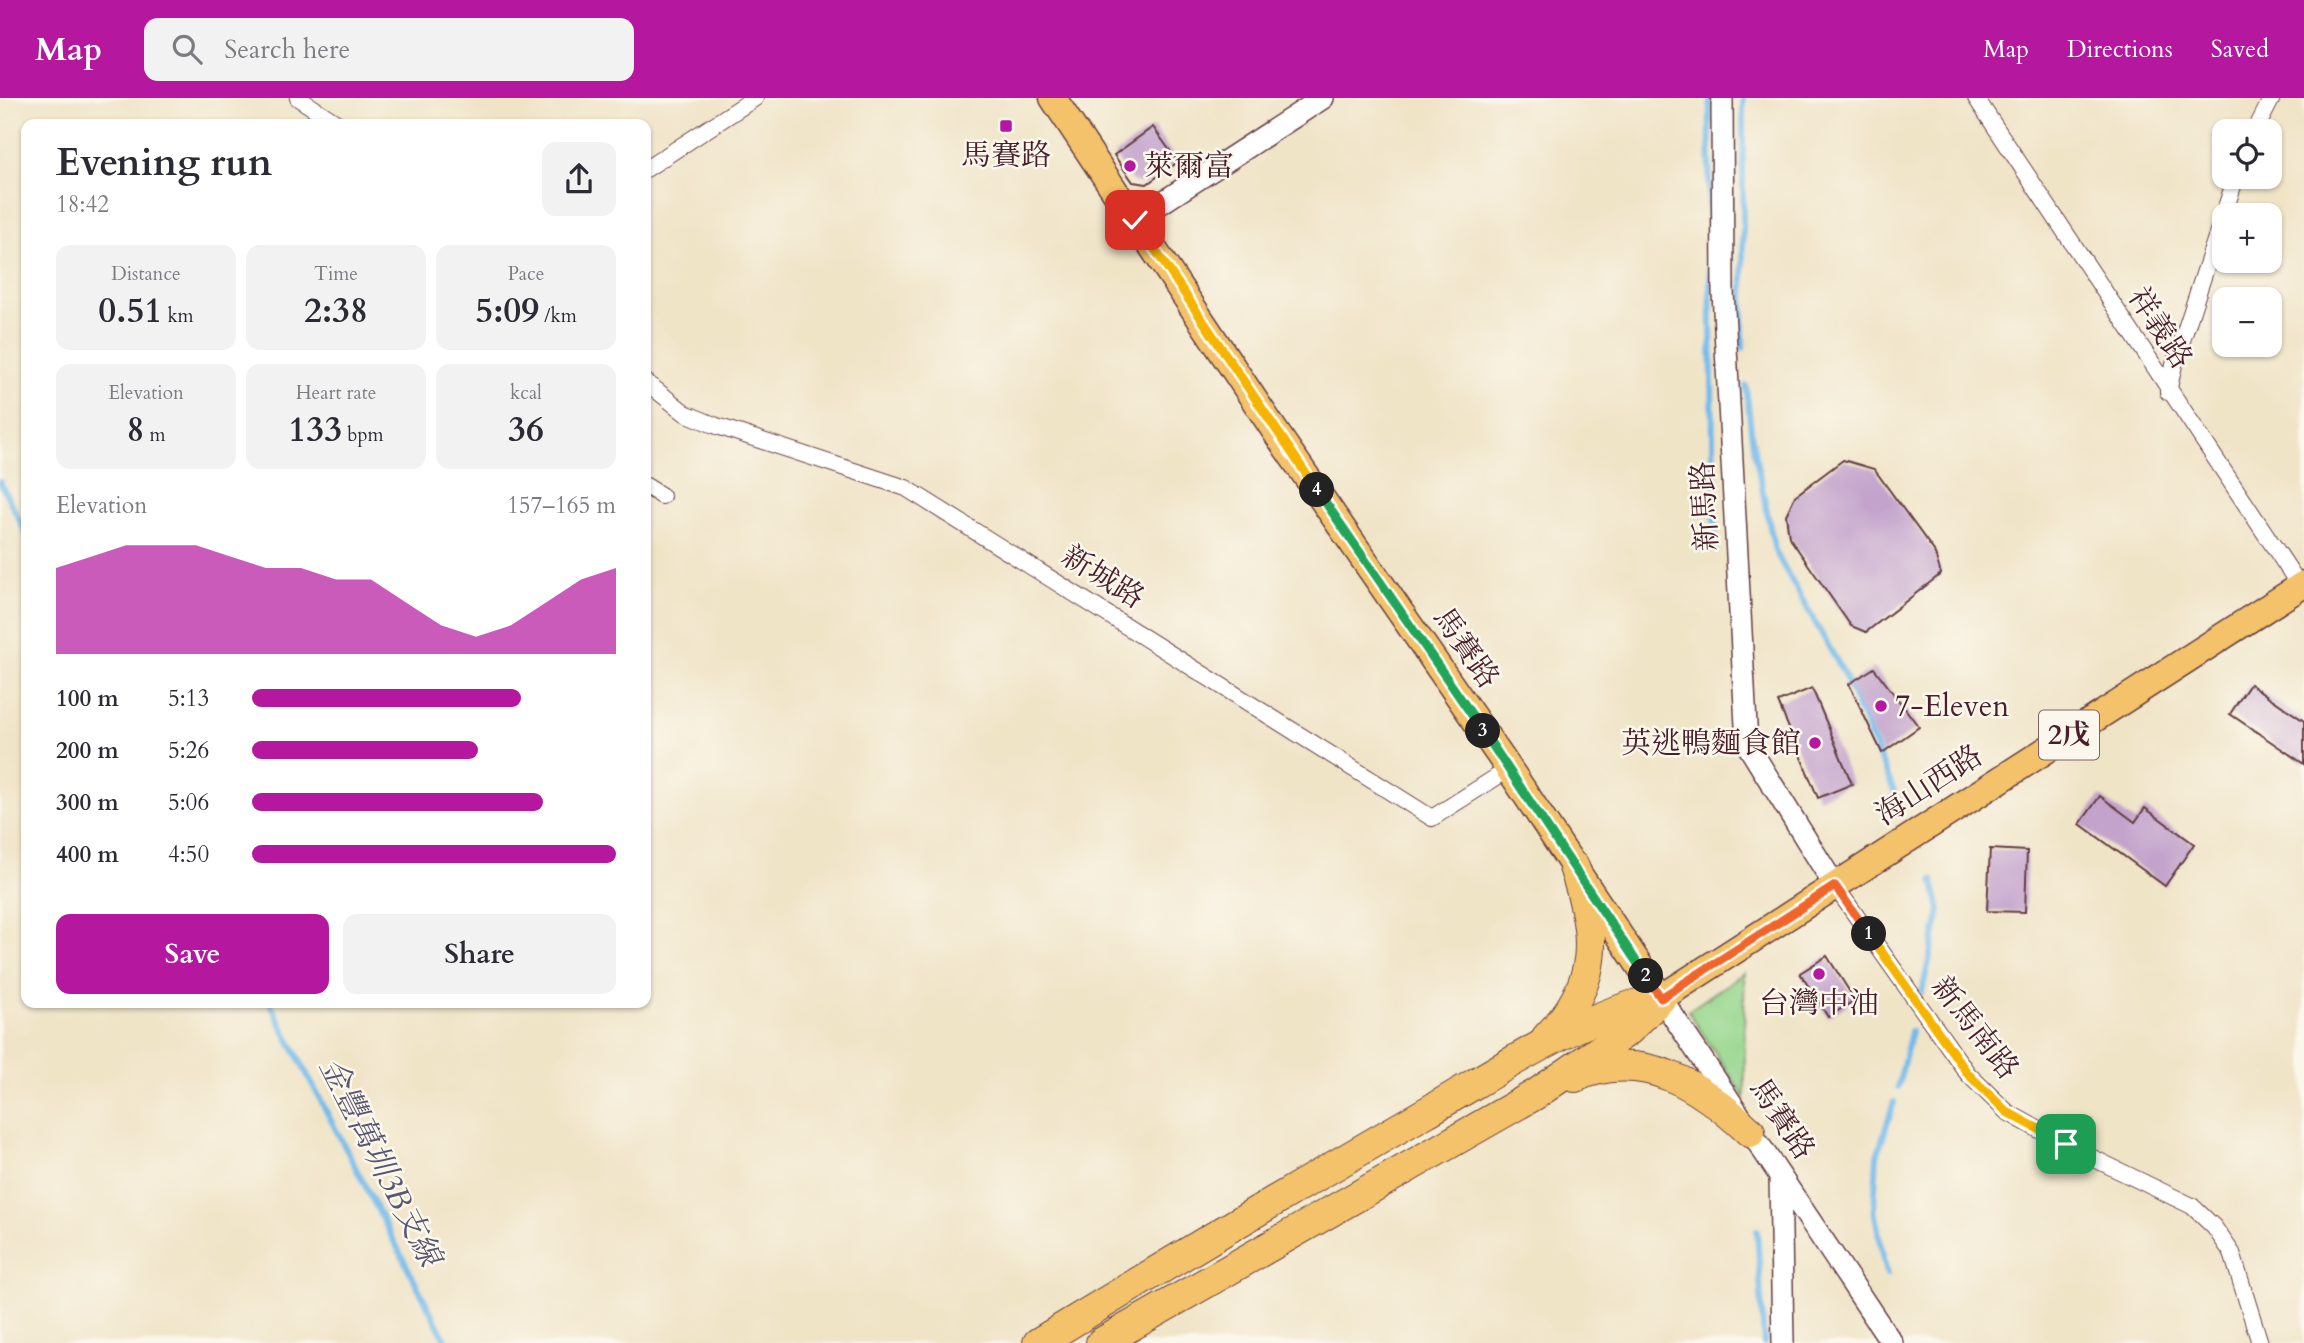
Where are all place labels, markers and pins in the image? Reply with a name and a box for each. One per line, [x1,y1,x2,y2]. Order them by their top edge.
marker: 馬賽路 [998,118,1014,134]
place label: 馬賽路 [961,135,1051,176]
place label: 萊爾富 [1144,146,1234,187]
marker: 萊爾富 [1122,158,1138,174]
pin [1105,190,1165,250]
pin: 4 [1300,472,1334,508]
place label: 7-Eleven [1895,686,2009,727]
marker: 7-Eleven [1873,698,1889,714]
pin: 3 [1466,714,1500,748]
place label: 英逃鴨麵食館 [1621,723,1801,764]
marker: 英逃鴨麵食館 [1807,735,1823,751]
pin: 1 [1852,916,1886,952]
pin: 2 [1628,958,1664,994]
marker: 台灣中油 [1811,966,1827,982]
place label: 台灣中油 [1759,983,1879,1024]
pin [2036,1114,2096,1174]

